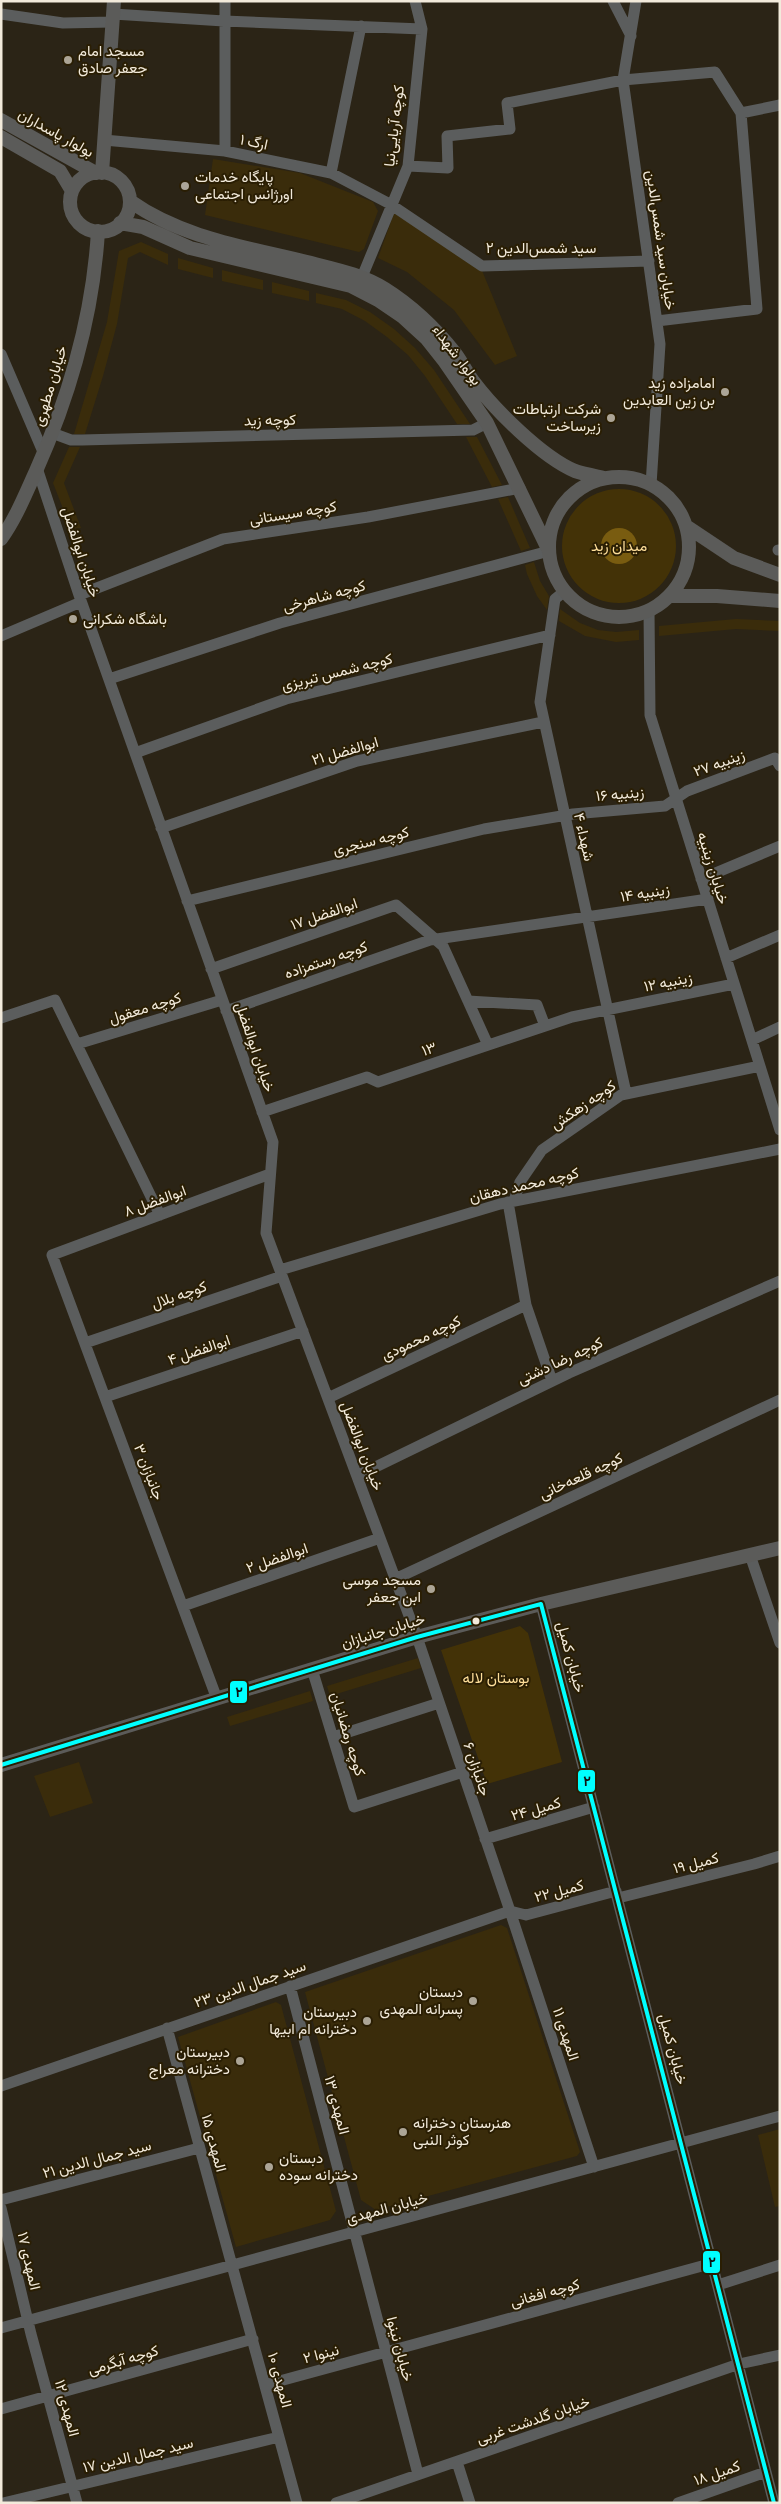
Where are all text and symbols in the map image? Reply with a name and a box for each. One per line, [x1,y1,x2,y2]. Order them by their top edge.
place label: مسجد امام جعفر صادق [78,40,147,78]
marker: مسجد امام جعفر صادق [62,54,74,66]
street label: کوچه آریایی‌نیا [378,84,409,168]
street label: بولوار پاسداران [15,103,98,162]
street label: ارگ ۱ [238,128,270,155]
place label: پایگاه خدمات اورژانس اجتماعی [195,166,293,204]
street label: خیابان سید شمس‌الدین [641,169,682,311]
marker: پایگاه خدمات اورژانس اجتماعی [179,180,191,192]
street label: سید شمس‌الدین ۲ [486,237,597,258]
street label: بولوار شهداء [428,320,487,389]
street label: خیابان مطهری [27,343,72,429]
place label: امامزاده زید بن زین العابدین [623,372,715,410]
marker: امامزاده زید بن زین العابدین [719,386,731,398]
place label: شرکت ارتباطات زیرساخت [513,398,601,436]
street label: کوچه زید [244,409,297,430]
marker: شرکت ارتباطات زیرساخت [605,412,617,424]
street label: کوچه سیستانی [248,495,338,530]
street label: خیابان ابوالفضل [57,504,106,600]
park label: میدان زید [591,535,647,556]
street label: کوچه شاهرخی [280,574,368,617]
place label: باشگاه شکرانی [83,608,167,629]
marker: باشگاه شکرانی [67,613,79,625]
street label: کوچه شمس تبریزی [279,647,395,696]
street label: ابوالفضل ۲۱ [309,731,381,770]
street label: زینبیه ۲۷ [690,744,748,782]
street label: زینبیه ۱۶ [595,781,645,806]
street label: شهداء ۴ [569,811,600,863]
street label: کوچه سنجری [330,821,412,860]
street label: خیابان زینبیه [693,829,734,907]
street label: زینبیه ۱۴ [619,878,671,907]
street label: ابوالفضل ۱۷ [288,892,360,935]
street label: کوچه رستمزاده [281,935,371,984]
street label: زینبیه ۱۲ [642,967,694,996]
street label: کوچه معقول [106,986,184,1029]
street label: خیابان ابوالفضل [230,999,281,1095]
street label: ۱۳ [419,1036,439,1061]
street label: کوچه زهکش [546,1075,620,1134]
street label: کوچه محمد دهقان [467,1162,581,1207]
street label: ابوالفضل ۸ [121,1180,189,1222]
street label: کوچه بلال [148,1275,210,1314]
street label: کوچه محمودی [377,1310,464,1365]
street label: ابوالفضل ۴ [165,1329,233,1370]
street label: کوچه رضا دشتی [513,1331,606,1390]
street label: خیابان ابوالفضل [336,1398,389,1494]
street label: جانبازان ۳ [129,1441,170,1503]
street label: کوچه قلعه‌خانی [535,1447,627,1504]
street label: ابوالفضل ۲ [243,1537,311,1578]
place label: مسجد موسی ابن جعفر [342,1569,421,1607]
marker: مسجد موسی ابن جعفر [425,1583,437,1595]
street label: خیابان جانبازان [338,1608,427,1653]
unlabelled marker [471,1616,481,1626]
street label: خیابان کمیل [552,1619,591,1695]
park label: بوستان لاله [463,1667,529,1688]
line badge: ۲ [229,1680,248,1704]
text: ۲ [235,1683,243,1701]
street label: کوچه رمضانیان [326,1689,371,1779]
street label: جانبازان ۶ [458,1739,496,1799]
line badge: ۲ [577,1769,596,1793]
text: ۲ [583,1772,591,1790]
street label: کمیل ۲۴ [508,1791,564,1826]
street label: کمیل ۱۹ [671,1847,721,1878]
street label: کمیل ۲۲ [532,1874,586,1907]
street label: سید جمال الدین ۲۳ [191,1954,309,2013]
place label: دبستان پسرانه المهدی [380,1981,463,2019]
marker: دبستان پسرانه المهدی [467,1995,479,2007]
place label: دبیرستان دخترانه ام ابیها [269,2001,357,2039]
street label: المهدی ۱۱ [548,2005,585,2063]
street label: خیابان کمیل [654,2011,693,2087]
marker: دبیرستان دخترانه ام ابیها [361,2015,373,2027]
place label: دبیرستان دخترانه معراج [149,2041,230,2080]
marker: دبیرستان دخترانه معراج [234,2055,246,2067]
street label: المهدی ۱۳ [320,2073,355,2137]
street label: المهدی ۱۵ [197,2112,232,2174]
place label: هنرستان دخترانه کوثر النبی [413,2112,511,2150]
marker: هنرستان دخترانه کوثر النبی [397,2126,409,2138]
street label: سید جمال الدین ۲۱ [40,2134,154,2183]
place label: دبستان دخترانه سوده [279,2147,358,2185]
marker: دبستان دخترانه سوده [263,2161,275,2173]
street label: خیابان المهدی [344,2187,430,2229]
street label: المهدی ۱۷ [13,2230,46,2292]
line badge: ۲ [702,2250,721,2274]
text: ۲ [708,2253,716,2271]
street label: کوچه افغانی [508,2273,582,2312]
street label: خیابان نینوا [382,2314,419,2384]
street label: کوچه آبگرمی [85,2339,161,2380]
street label: نینوا ۲ [301,2339,341,2368]
street label: المهدی ۱۰ [263,2350,298,2410]
street label: المهدی ۱۲ [50,2377,85,2439]
street label: خیابان گلدشت غربی [473,2390,592,2449]
street label: سید جمال الدین ۱۷ [81,2432,195,2477]
street label: کمیل ۱۸ [691,2455,743,2490]

